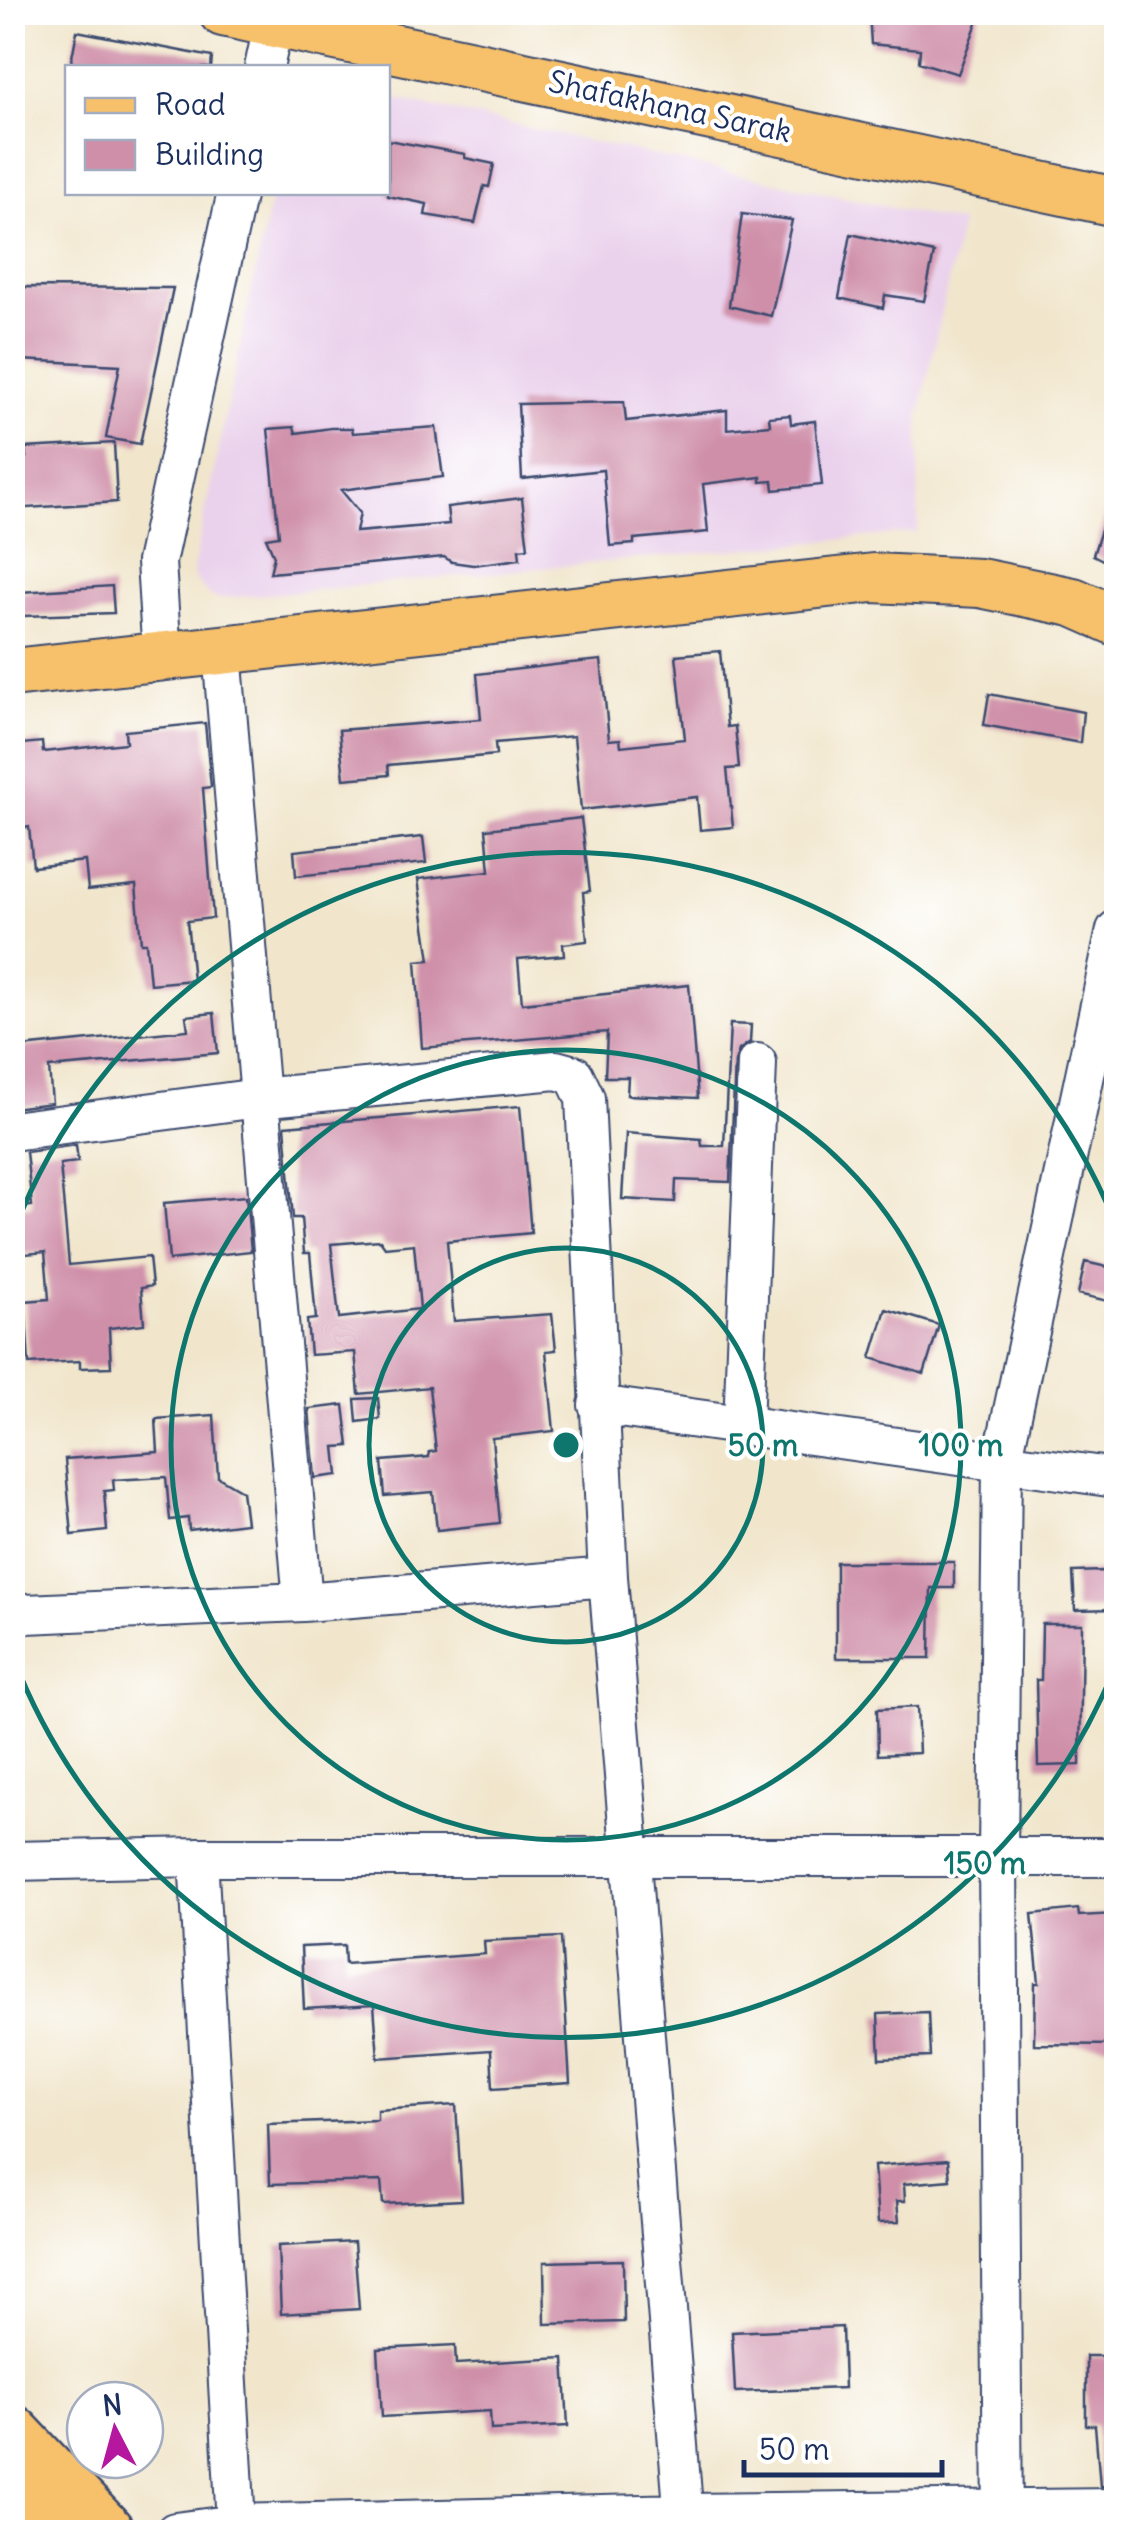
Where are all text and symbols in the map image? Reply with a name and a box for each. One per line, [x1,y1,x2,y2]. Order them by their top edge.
street label: Shafakhana Sarak [545,62,795,150]
legend [65,65,390,195]
text: Road [155,85,225,123]
text: Building [155,135,264,173]
text: 50 m [728,1426,798,1464]
text: 100 m [919,1426,1003,1464]
centre of rings [548,1427,584,1463]
text: 150 m [944,1844,1026,1882]
north arrow [65,2380,165,2480]
text: N [101,2386,124,2424]
scale bar [744,2415,942,2477]
text: 50 m [759,2430,829,2468]

